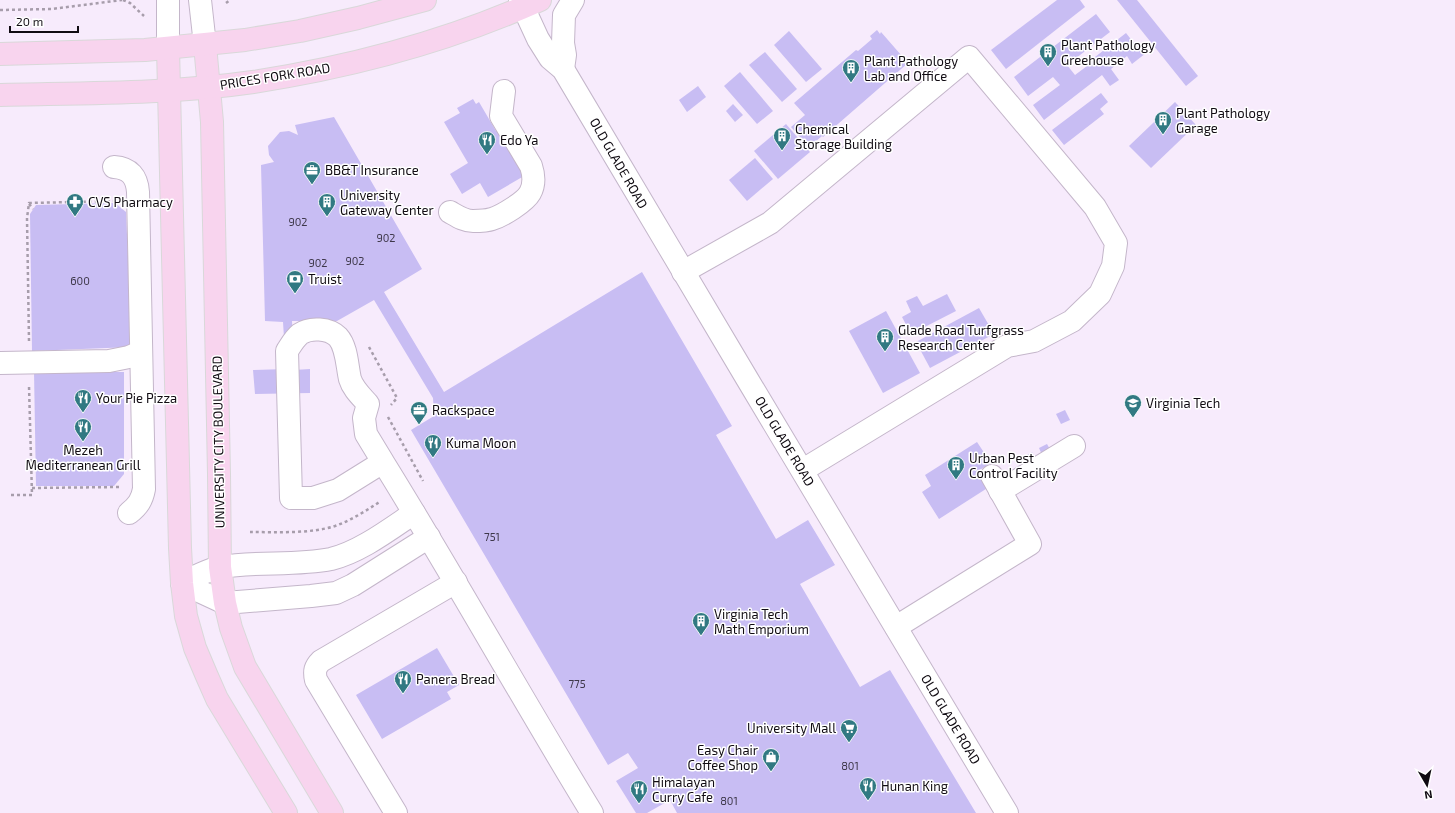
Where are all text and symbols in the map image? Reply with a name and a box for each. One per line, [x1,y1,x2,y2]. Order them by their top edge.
scale bar [10,8,78,34]
text: 20 m [16,14,43,28]
place label: Plant Pathology Greehouse [1061,37,1155,68]
building icon: Plant Pathology Greehouse [1038,42,1058,67]
place label: Plant Pathology Lab and Office [864,53,958,84]
building icon: Plant Pathology Lab and Office [841,58,861,83]
street label: PRICES FORK ROAD [219,59,331,93]
place label: Plant Pathology Garage [1176,105,1270,136]
building icon: Plant Pathology Garage [1153,110,1173,135]
street label: OLD GLADE ROAD [587,115,651,211]
place label: Chemical Storage Building [795,121,892,152]
building icon: Chemical Storage Building [772,126,792,151]
restaurant icon: Edo Ya [477,130,497,155]
place label: Edo Ya [500,132,538,148]
office icon: BB&T Insurance [302,160,322,185]
place label: BB&T Insurance [325,162,419,178]
place label: University Gateway Center [340,187,434,218]
pharmacy icon: CVS Pharmacy [65,192,85,217]
building icon: University Gateway Center [317,192,337,217]
place label: CVS Pharmacy [88,194,173,210]
house number: 902 [288,215,308,228]
house number: 902 [376,231,396,244]
house number: 902 [345,254,365,267]
house number: 902 [308,256,328,269]
bank icon: Truist [285,269,305,294]
place label: Truist [308,271,342,287]
house number: 600 [70,274,90,287]
place label: Glade Road Turfgrass Research Center [898,322,1024,353]
building icon: Glade Road Turfgrass Research Center [875,327,895,352]
street label: UNIVERSITY CITY BOULEVARD [208,356,228,528]
restaurant icon: Your Pie Pizza [73,388,93,413]
place label: Your Pie Pizza [96,390,177,406]
street label: OLD GLADE ROAD [752,393,818,489]
school or university icon: Virginia Tech [1123,393,1143,418]
place label: Virginia Tech [1146,395,1220,411]
office icon: Rackspace [409,400,429,425]
place label: Rackspace [432,402,495,418]
restaurant icon: Mezeh Mediterranean Grill [73,417,93,442]
restaurant icon: Kuma Moon [423,433,443,458]
place label: Kuma Moon [446,435,516,451]
place label: Mezeh Mediterranean Grill [26,442,141,473]
place label: Urban Pest Control Facility [969,450,1058,481]
building icon: Urban Pest Control Facility [946,455,966,480]
house number: 751 [484,530,500,543]
place label: Virginia Tech Math Emporium [714,606,809,637]
building icon: Virginia Tech Math Emporium [691,611,711,636]
restaurant icon: Panera Bread [393,669,413,694]
place label: Panera Bread [416,671,495,687]
street label: OLD GLADE ROAD [918,671,984,767]
house number: 775 [568,677,586,690]
supermarket icon: University Mall [839,718,859,743]
place label: University Mall [747,720,836,736]
place label: Easy Chair Coffee Shop [687,742,758,773]
shop icon: Easy Chair Coffee Shop [761,747,781,772]
house number: 801 [841,759,859,772]
north arrow [1407,765,1447,805]
place label: Himalayan Curry Cafe [652,774,715,805]
restaurant icon: Hunan King [858,776,878,801]
place label: Hunan King [881,778,948,794]
restaurant icon: Himalayan Curry Cafe [629,779,649,804]
text: N [1424,788,1434,802]
house number: 801 [720,794,738,807]

